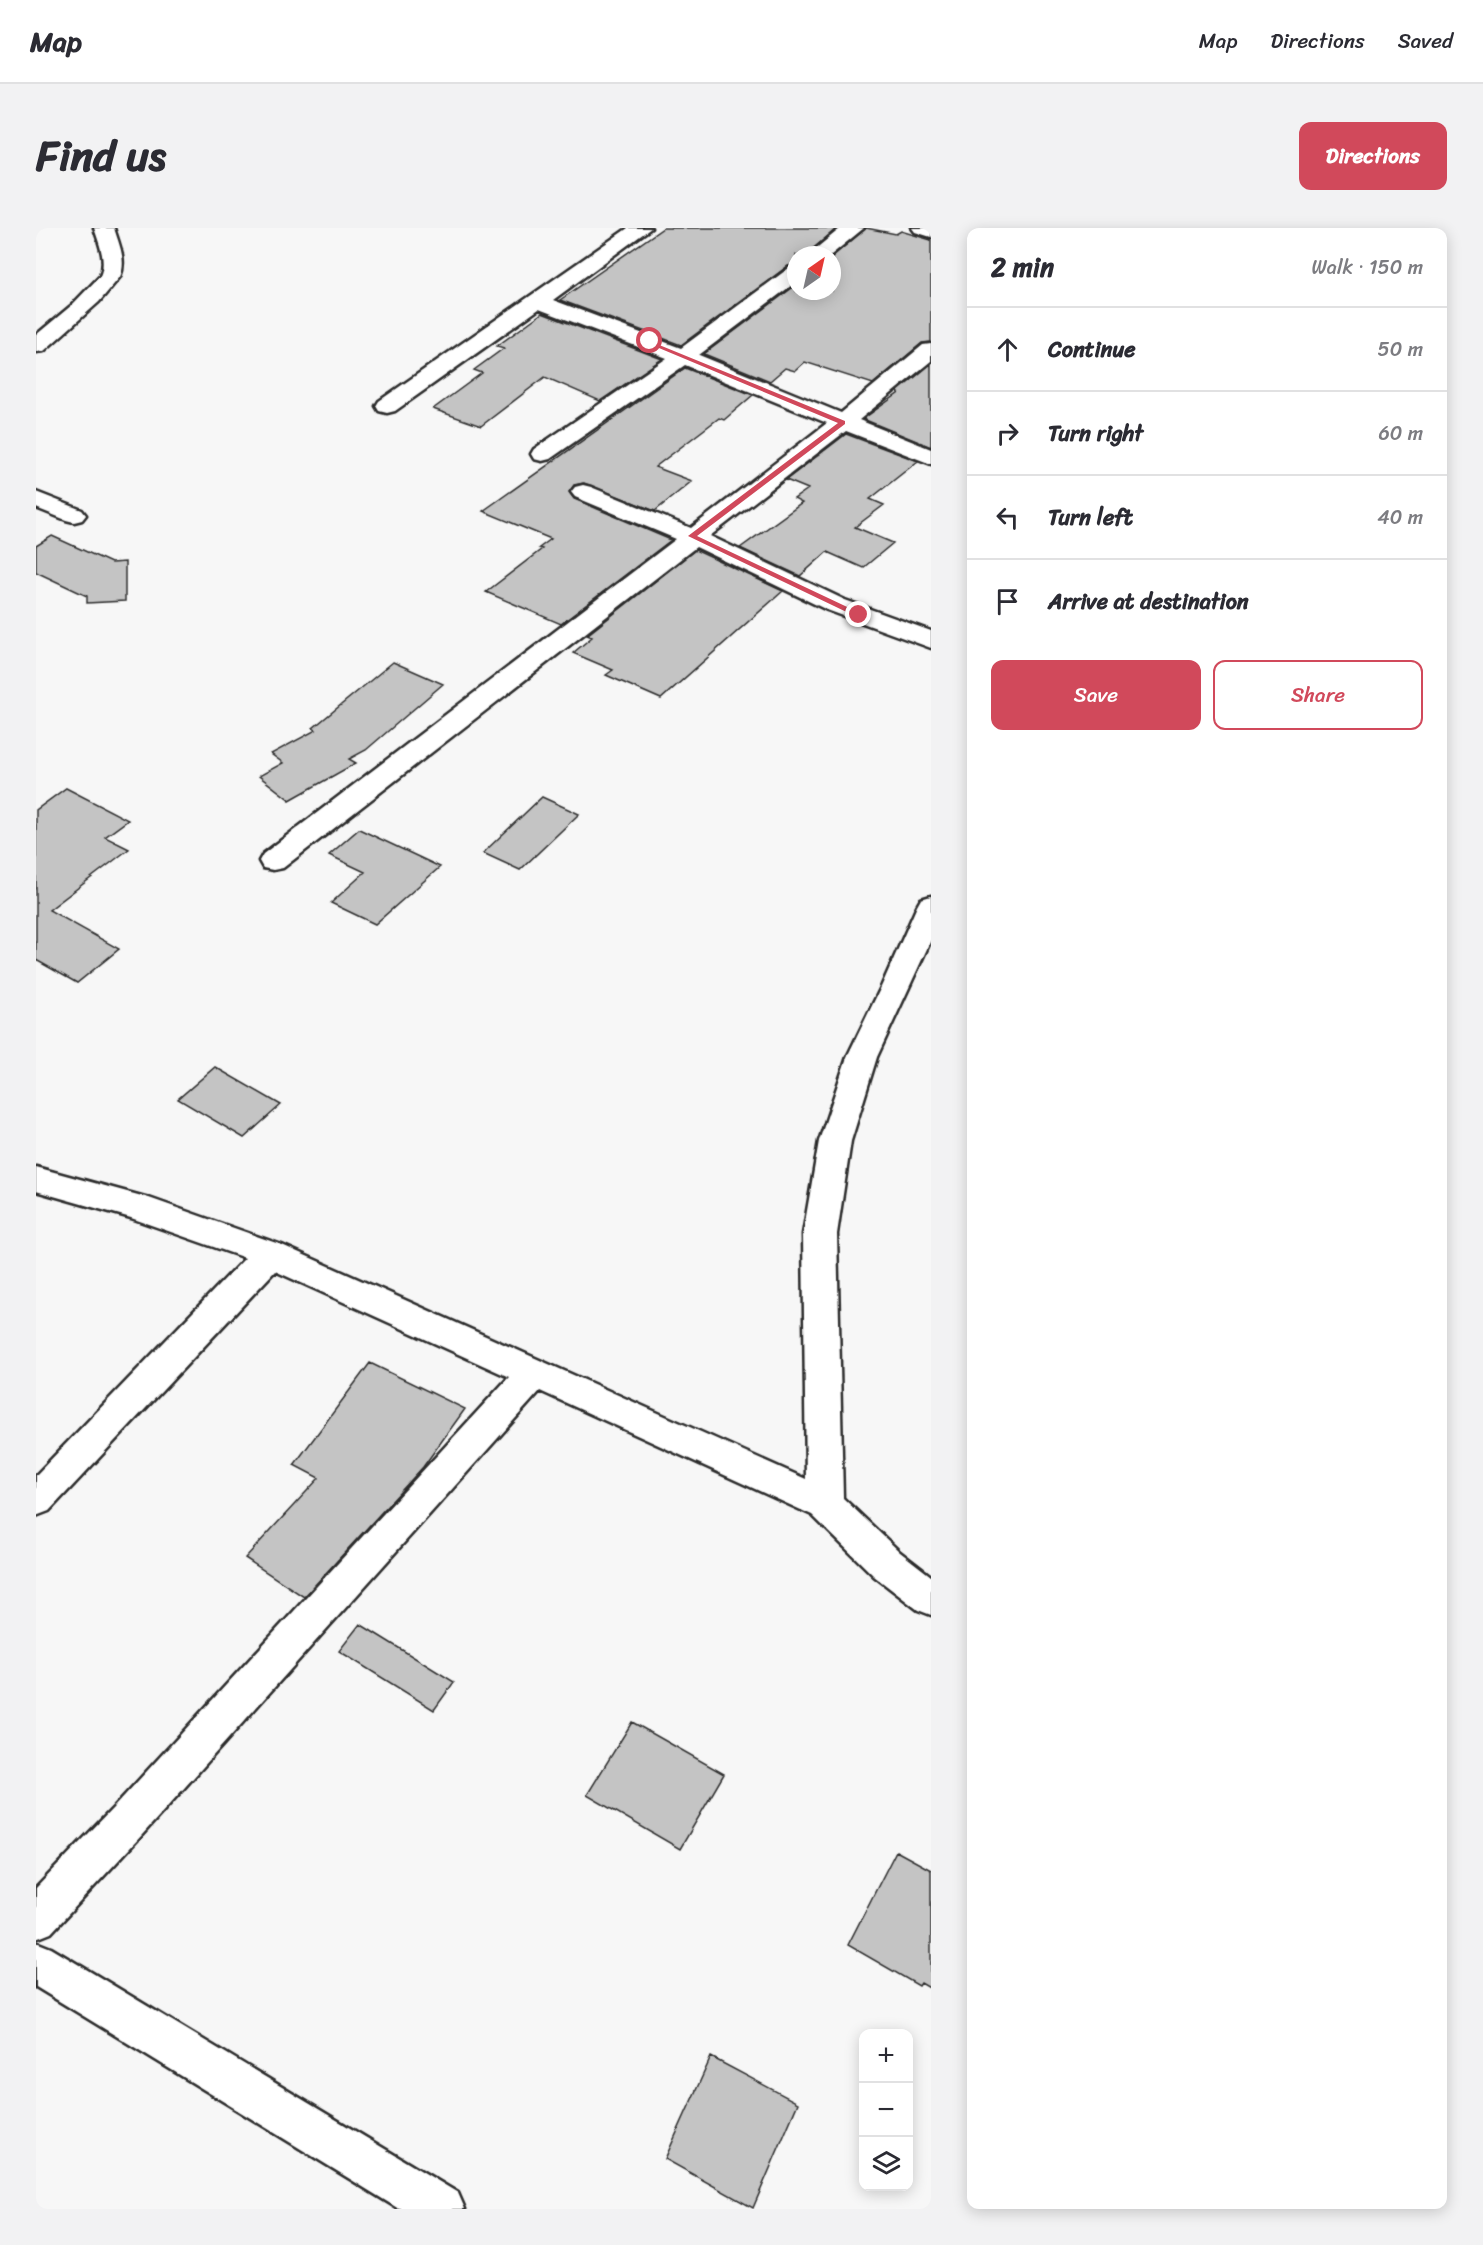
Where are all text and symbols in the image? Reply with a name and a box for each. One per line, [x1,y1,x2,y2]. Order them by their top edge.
text: Map [30,17,82,66]
text: Map [1199,22,1237,60]
text: Directions [1270,22,1365,60]
text: Saved [1398,22,1453,60]
text: Find us [36,119,166,193]
button: Directions [1299,122,1447,190]
text: 2 min [991,244,1054,290]
north arrow [787,246,841,300]
text: Walk · 150 m [1311,250,1423,285]
route start [636,327,662,353]
text: Continue [1048,330,1136,369]
text: 50 m [1378,332,1423,367]
icon: ahead [991,333,1024,366]
text: Turn right [1048,414,1143,453]
text: 60 m [1378,416,1423,451]
icon: right [991,417,1024,450]
text: Turn left [1048,498,1133,537]
text: 40 m [1377,500,1423,535]
icon: left [991,501,1024,534]
text: Arrive at destination [1048,582,1249,621]
icon: arrive [991,585,1024,618]
route end [845,601,871,627]
button: Save [991,660,1201,730]
button: Share [1213,660,1423,730]
map controls [859,2029,913,2191]
button: + [859,2029,913,2083]
button: − [859,2083,913,2137]
button: layers [859,2137,913,2191]

